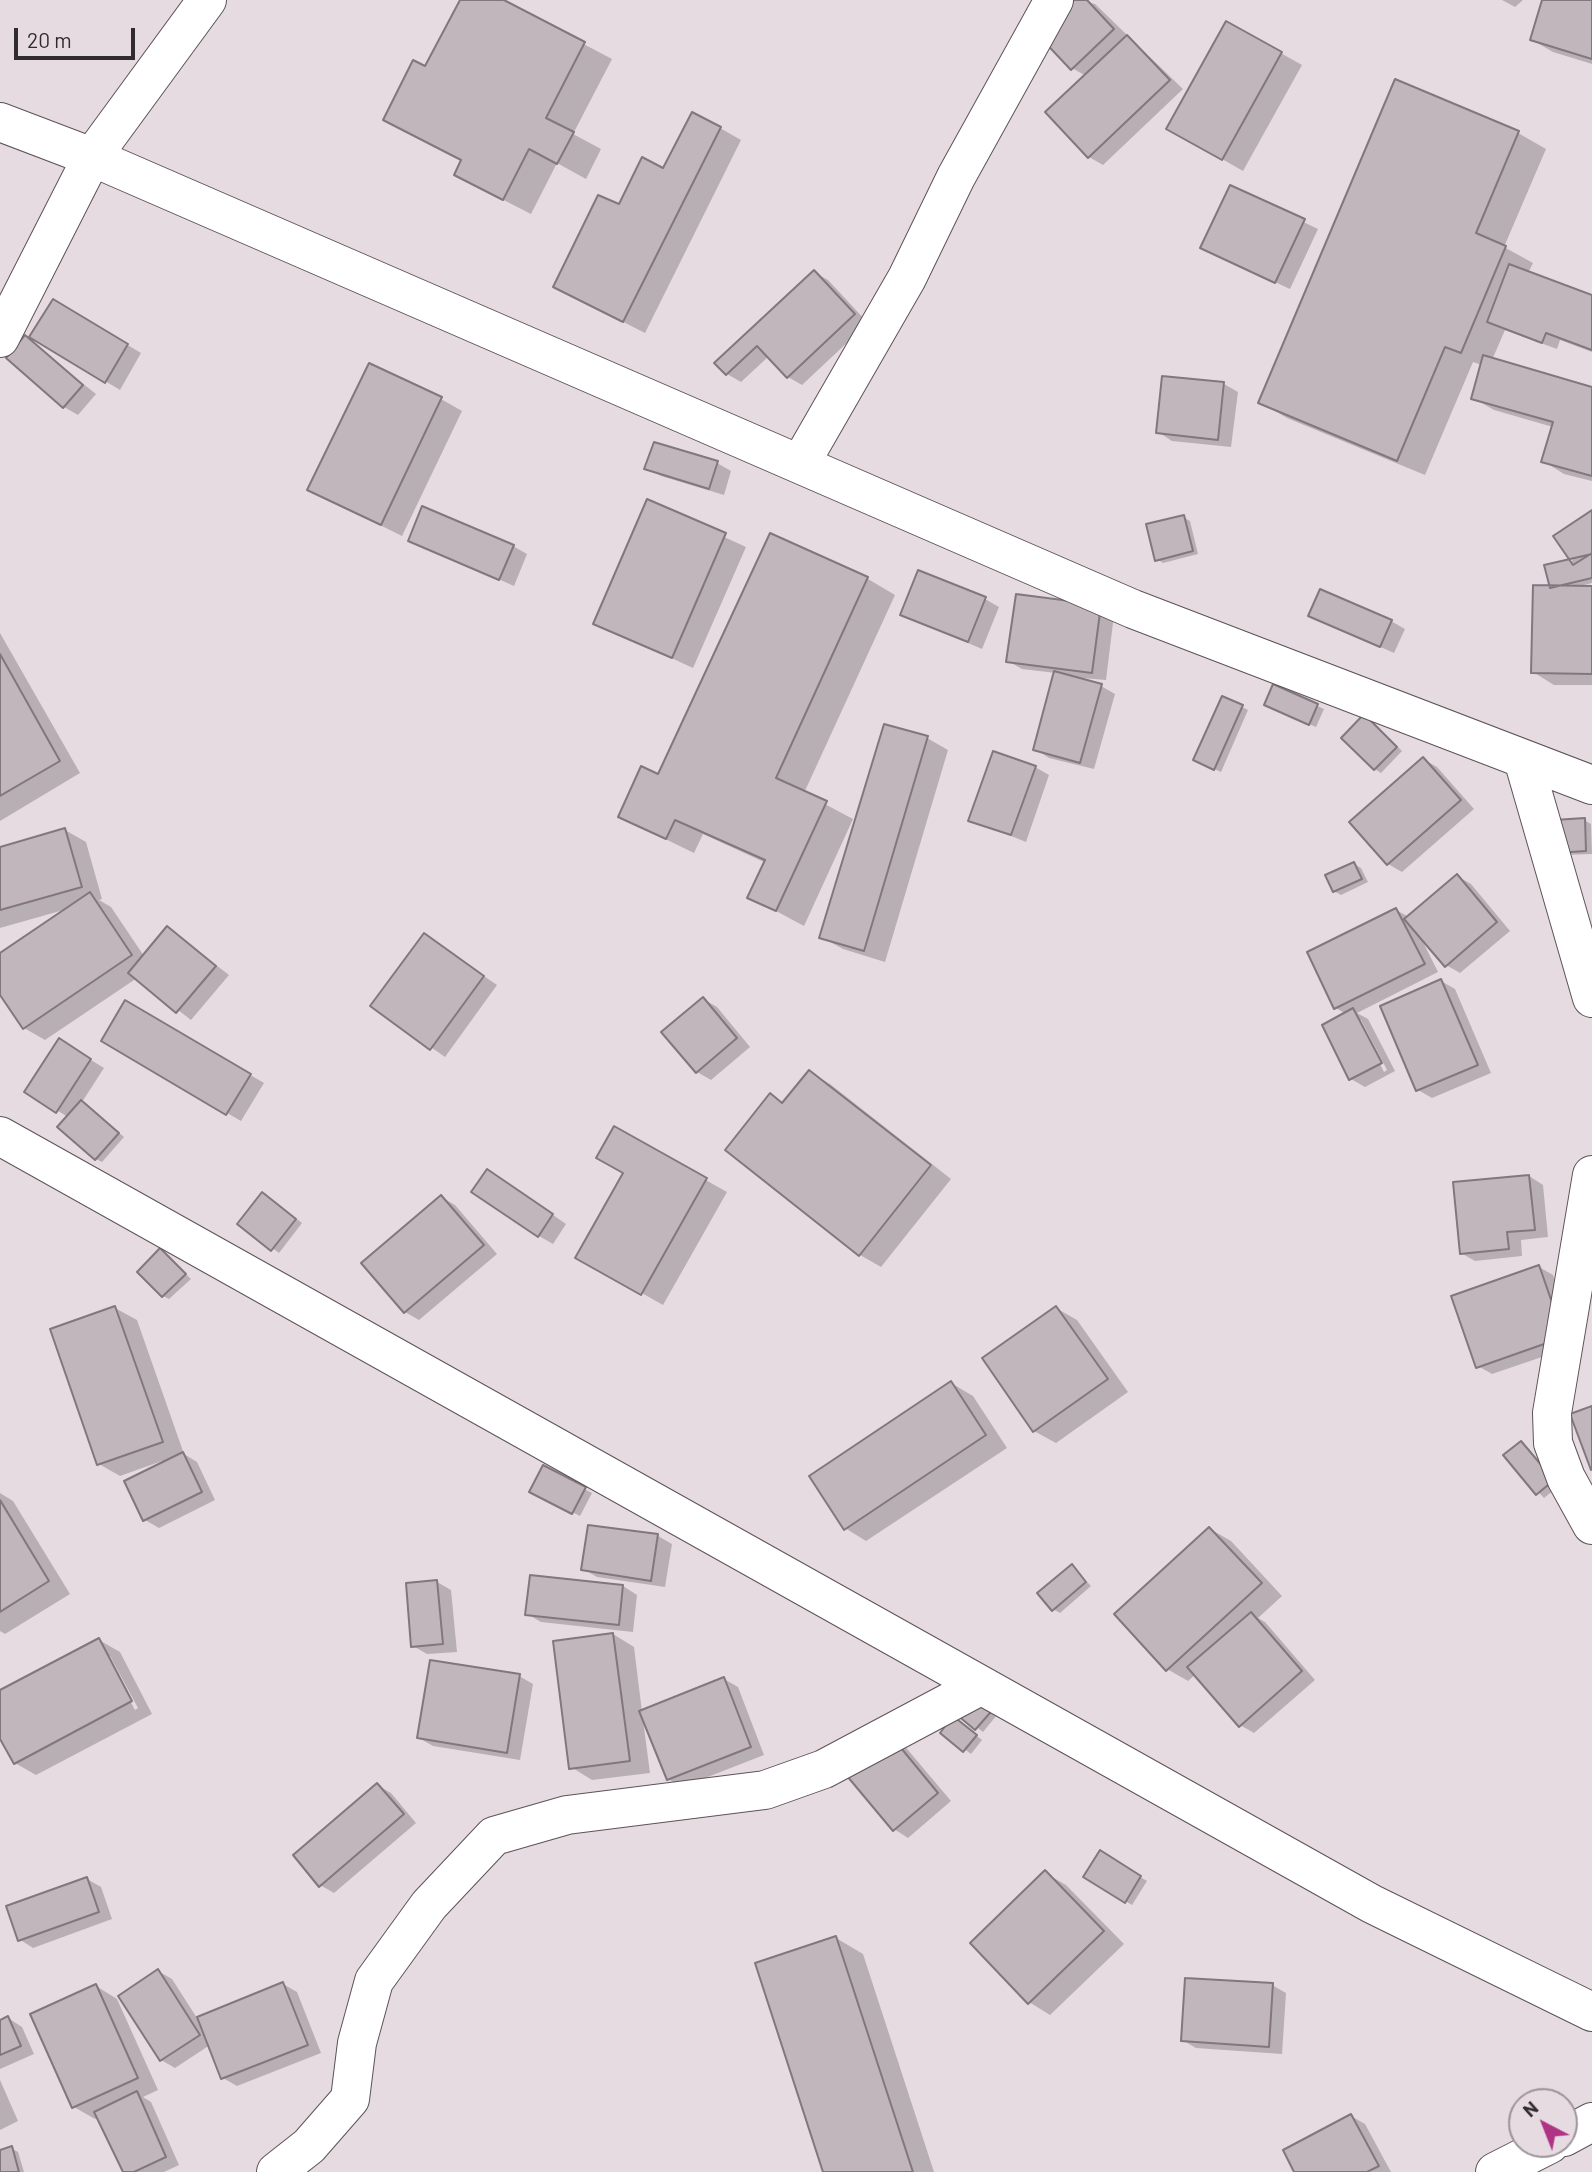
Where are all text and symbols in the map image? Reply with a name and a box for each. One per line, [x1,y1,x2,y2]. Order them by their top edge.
scale bar [18,14,138,58]
text: 20 m [27,27,72,52]
north arrow [1508,2088,1578,2158]
text: N [1518,2096,1542,2121]

